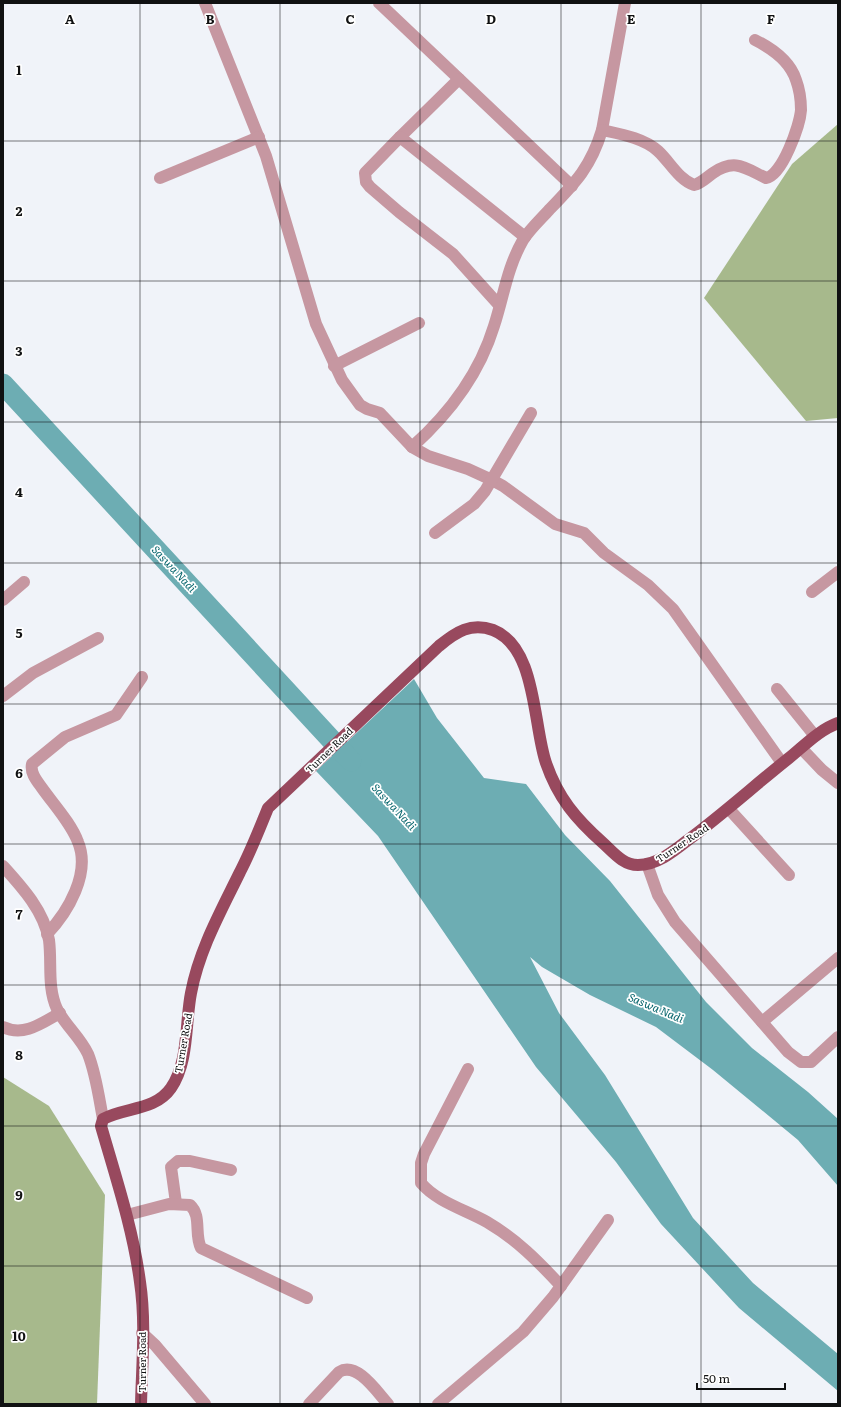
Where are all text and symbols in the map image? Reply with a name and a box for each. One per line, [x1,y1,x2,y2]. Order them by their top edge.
text: A [65,9,75,28]
text: B [206,9,215,28]
text: C [345,9,355,28]
text: D [486,9,496,28]
text: E [627,9,636,28]
text: F [767,9,775,28]
text: 1 [16,60,22,79]
text: 2 [16,201,23,220]
text: 3 [15,341,23,360]
text: 4 [15,482,23,501]
water label: Saswa Nadi [149,541,201,596]
text: 5 [15,623,23,642]
street label: Turner Road [302,723,356,776]
text: 6 [15,763,23,782]
water label: Saswa Nadi [369,779,421,834]
street label: Turner Road [652,819,711,866]
text: 7 [15,904,23,923]
water label: Saswa Nadi [626,988,687,1026]
street label: Turner Road [170,1012,195,1074]
text: 8 [15,1045,23,1064]
text: 9 [15,1185,23,1204]
text: 10 [12,1326,26,1345]
street label: Turner Road [134,1332,149,1392]
scale bar [697,1365,785,1391]
text: 50 m [703,1369,730,1387]

